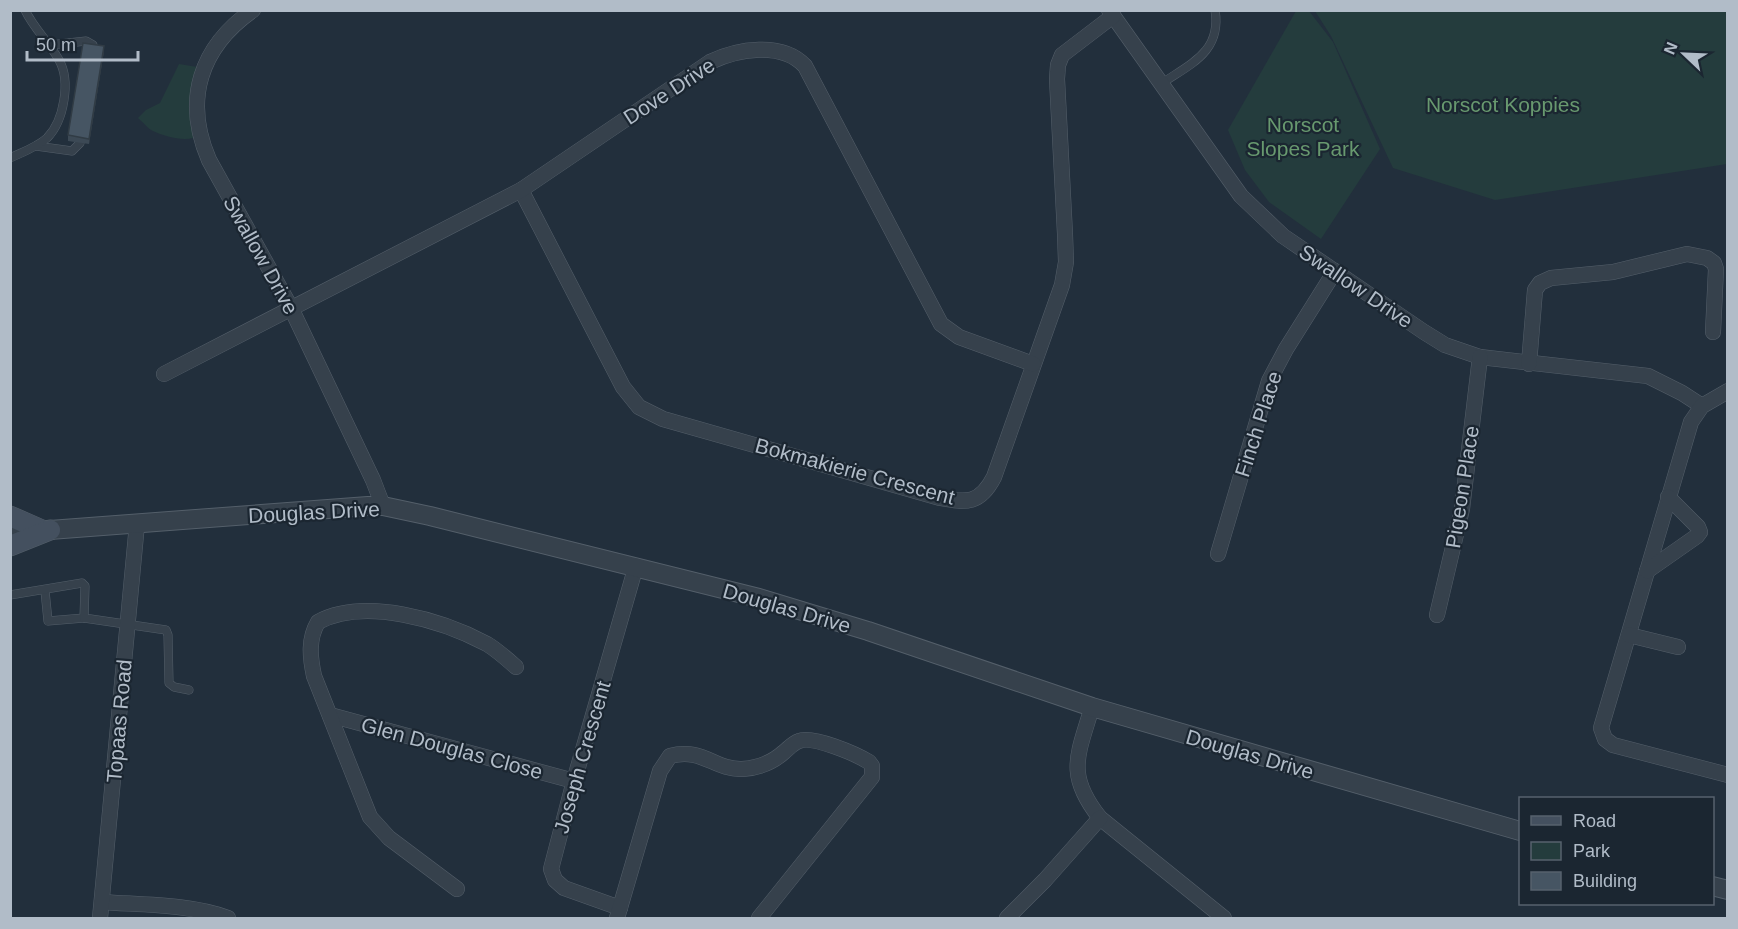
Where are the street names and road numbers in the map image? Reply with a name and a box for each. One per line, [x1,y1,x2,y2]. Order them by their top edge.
street label: Dove Drive [619,53,719,129]
street label: Swallow Drive [219,192,303,318]
street label: Swallow Drive [1295,240,1417,332]
street label: Finch Place [1230,368,1286,480]
street label: Pigeon Place [1441,424,1483,550]
street label: Bokmakierie Crescent [753,433,957,509]
street label: Douglas Drive [248,497,380,527]
street label: Douglas Drive [720,579,854,637]
street label: Topaas Road [102,658,136,784]
street label: Joseph Crescent [549,678,615,836]
street label: Glen Douglas Close [359,713,545,783]
street label: Douglas Drive [1183,725,1317,783]

